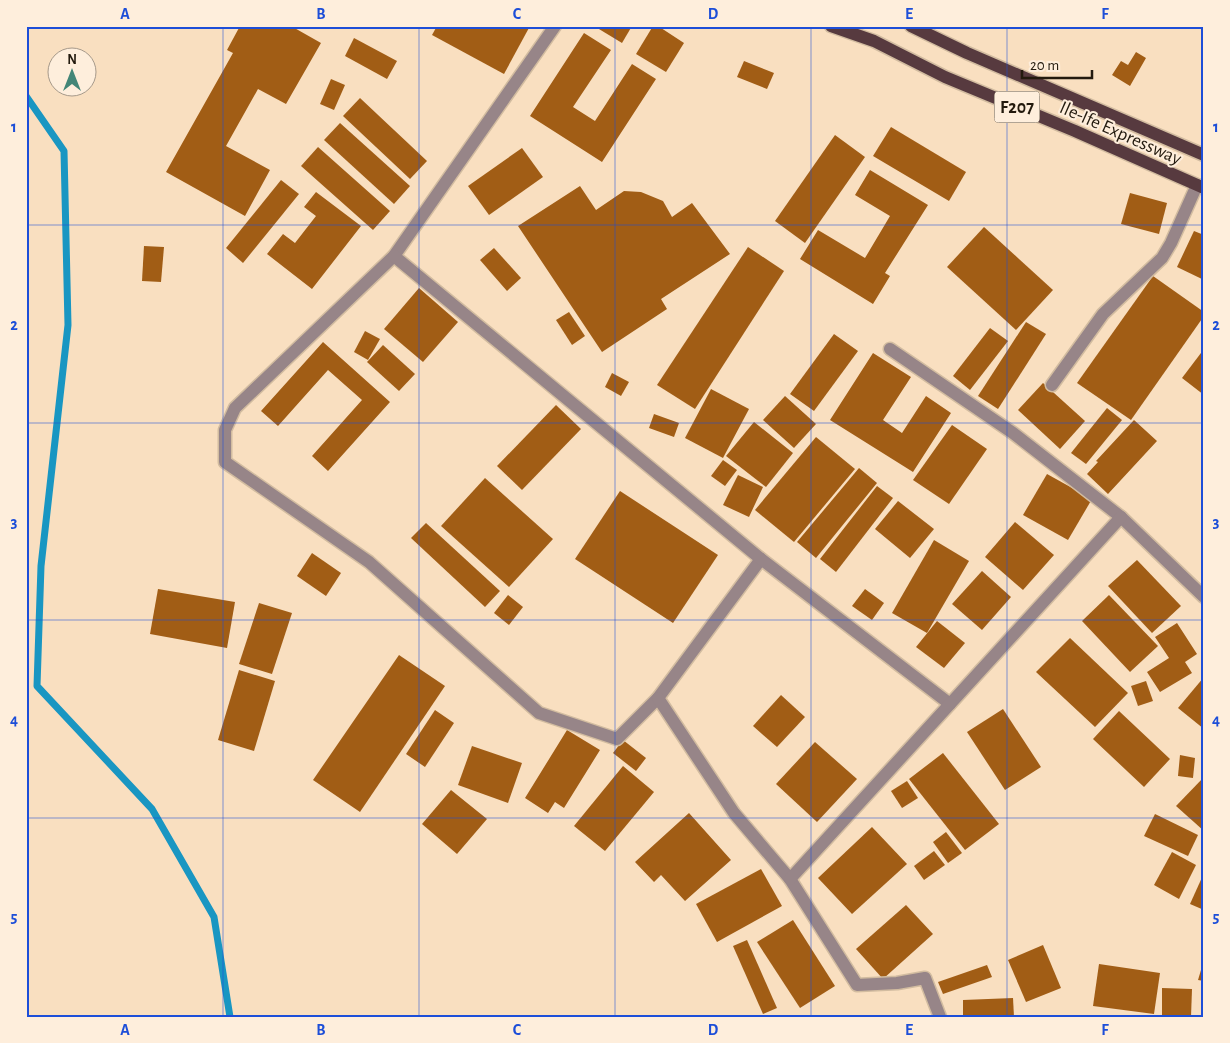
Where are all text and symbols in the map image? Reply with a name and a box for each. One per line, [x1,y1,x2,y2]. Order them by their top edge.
text: A [120,6,130,22]
text: B [316,6,326,22]
text: C [513,6,522,22]
text: D [708,6,719,22]
text: E [905,6,913,22]
text: F [1101,6,1109,22]
north arrow [48,48,98,98]
scale bar [1022,48,1092,80]
text: N [67,53,77,67]
text: 20 m [1030,58,1059,73]
road number: F207 [994,91,1040,122]
street label: Ile-Ife Expressway [1057,98,1184,169]
text: 1 [11,119,17,135]
text: 1 [1213,119,1219,135]
text: 2 [10,317,18,333]
text: 2 [1212,317,1220,333]
text: 3 [11,514,18,530]
text: 3 [1213,514,1220,530]
text: 4 [10,712,18,728]
text: 4 [1212,712,1220,728]
text: 5 [11,909,18,925]
text: 5 [1213,909,1220,925]
text: A [120,1022,130,1038]
text: B [316,1022,326,1038]
text: C [513,1022,522,1038]
text: D [708,1022,719,1038]
text: E [905,1022,913,1038]
text: F [1101,1022,1109,1038]

